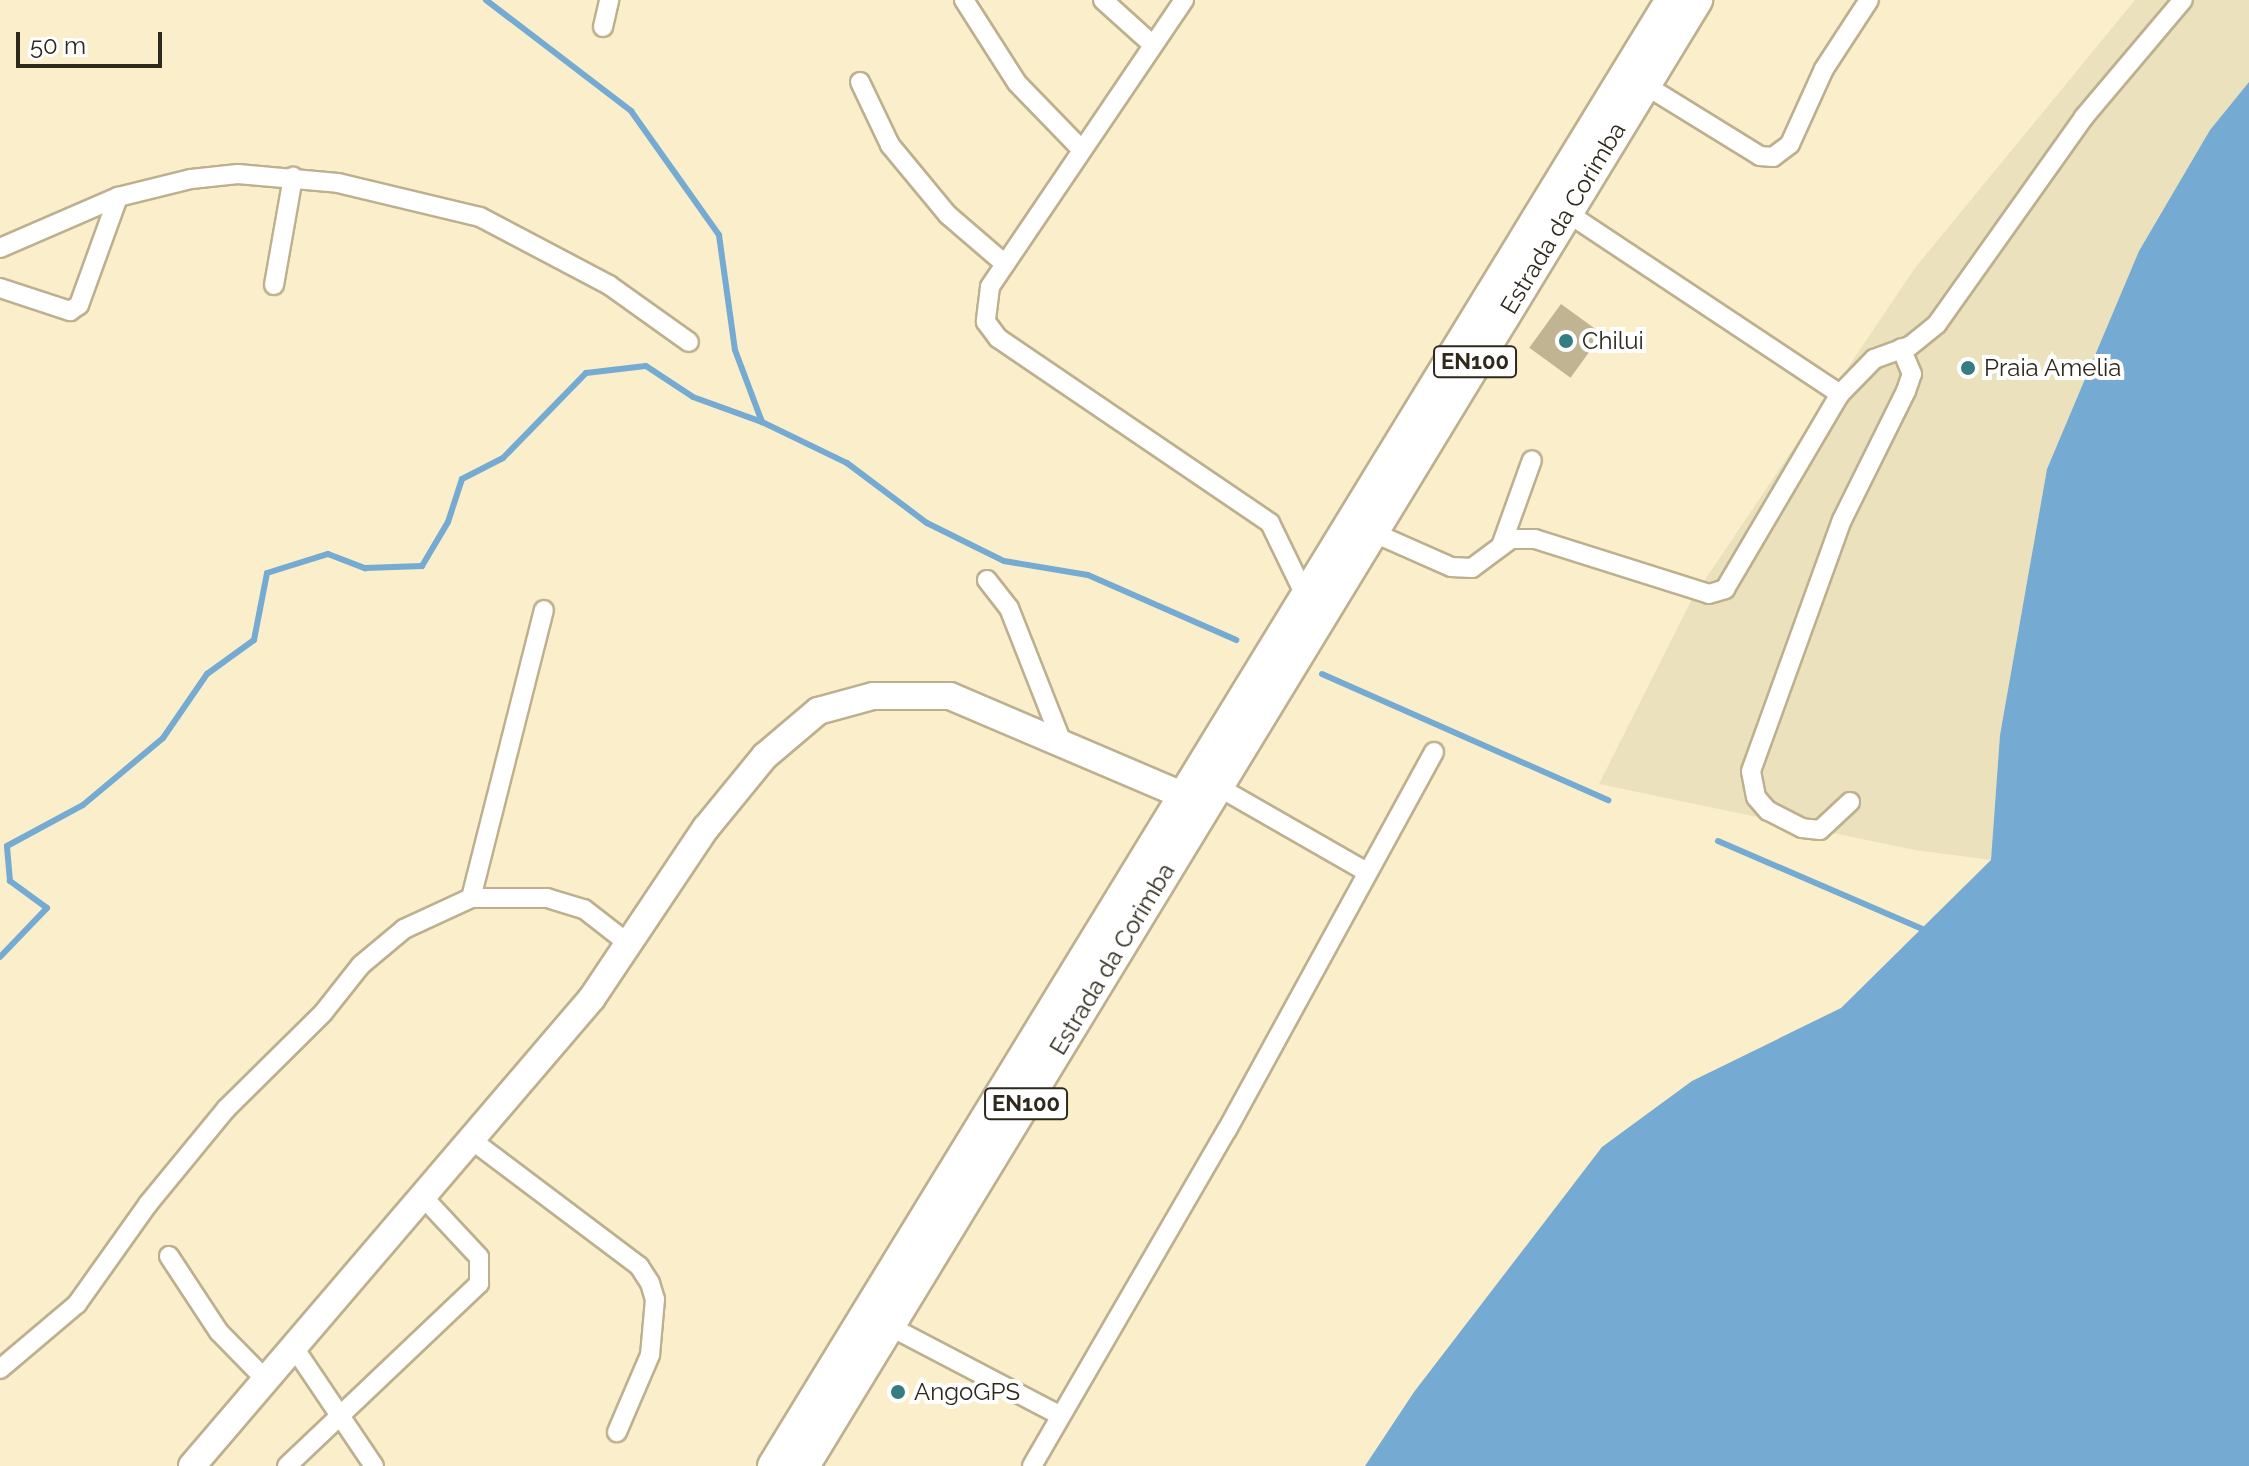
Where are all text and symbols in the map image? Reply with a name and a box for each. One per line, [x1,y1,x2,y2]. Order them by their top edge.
scale bar [20,16,166,66]
text: 50 m [30,31,86,60]
street label: Estrada da Corimba [1494,117,1632,319]
place label: Chilui [1582,327,1644,355]
marker: Chilui [1557,332,1575,350]
road number: EN100 [1433,344,1517,380]
place label: Praia Amelia [1984,354,2122,382]
marker: Praia Amelia [1959,359,1977,377]
street label: Estrada da Corimba [1043,858,1181,1060]
road number: EN100 [984,1086,1068,1122]
place label: AngoGPS [914,1378,1020,1406]
marker: AngoGPS [889,1383,907,1401]

